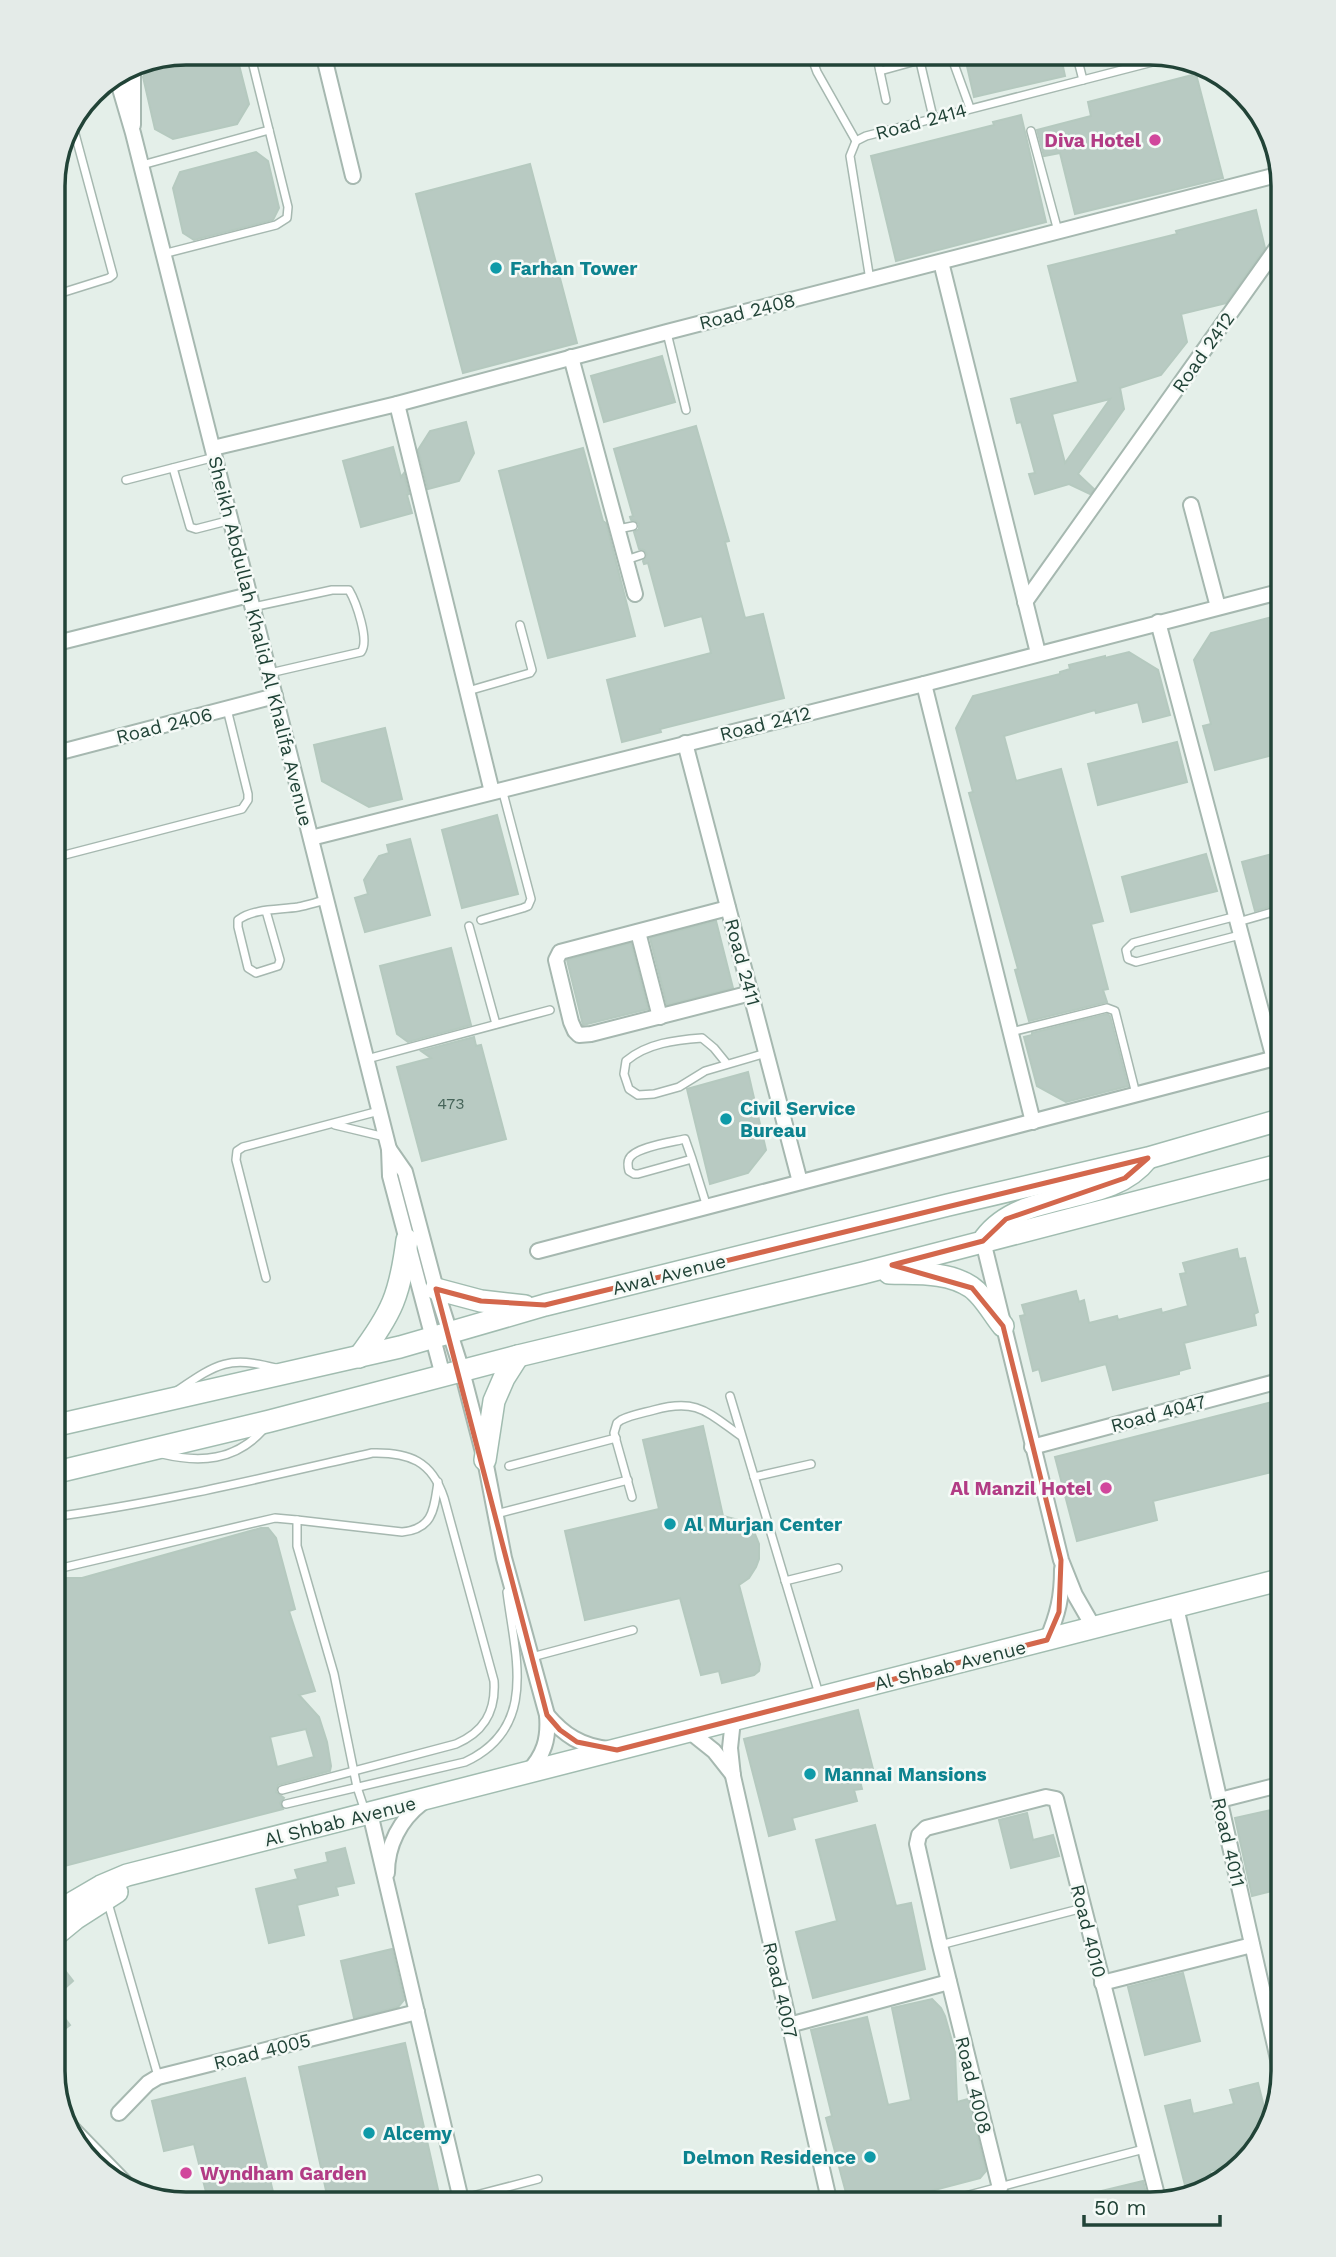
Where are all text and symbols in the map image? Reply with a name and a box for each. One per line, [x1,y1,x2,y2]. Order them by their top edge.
street label: Road 2414 [873,98,969,145]
place label: Diva Hotel [1044,129,1142,152]
marker: Diva Hotel [1147,132,1163,148]
place label: Farhan Tower [510,257,638,280]
marker: Farhan Tower [488,260,504,276]
street label: Road 2408 [697,288,798,335]
street label: Road 2412 [1167,308,1240,397]
street label: Sheikh Abdullah Khalid Al Khalifa Avenue [203,454,318,829]
street label: Road 2412 [717,701,813,746]
street label: Road 2406 [114,702,215,749]
street label: Road 2411 [720,916,765,1008]
house number: 473 [437,1094,465,1113]
place label: Civil Service Bureau [740,1097,855,1142]
marker: Civil Service Bureau [718,1111,734,1127]
street label: Awal Avenue [610,1249,728,1300]
street label: Road 4047 [1108,1390,1208,1437]
place label: Al Manzil Hotel [950,1477,1093,1500]
marker: Al Manzil Hotel [1098,1480,1114,1496]
place label: Al Murjan Center [684,1513,843,1536]
marker: Al Murjan Center [662,1516,678,1532]
street label: Al Shbab Avenue [872,1636,1028,1695]
place label: Mannai Mansions [824,1763,987,1786]
marker: Mannai Mansions [802,1766,818,1782]
street label: Al Shbab Avenue [262,1792,418,1851]
street label: Road 4011 [1207,1795,1250,1889]
street label: Road 4010 [1066,1882,1111,1980]
street label: Road 4007 [758,1940,803,2041]
street label: Road 4005 [211,2028,313,2075]
street label: Road 4008 [950,2034,997,2136]
place label: Alcemy [383,2122,452,2145]
marker: Alcemy [361,2125,377,2141]
place label: Delmon Residence [683,2146,856,2169]
marker: Delmon Residence [862,2149,878,2165]
place label: Wyndham Garden [200,2162,367,2185]
marker: Wyndham Garden [178,2165,194,2181]
scale bar [1084,2184,1220,2228]
text: 50 m [1094,2195,1146,2220]

